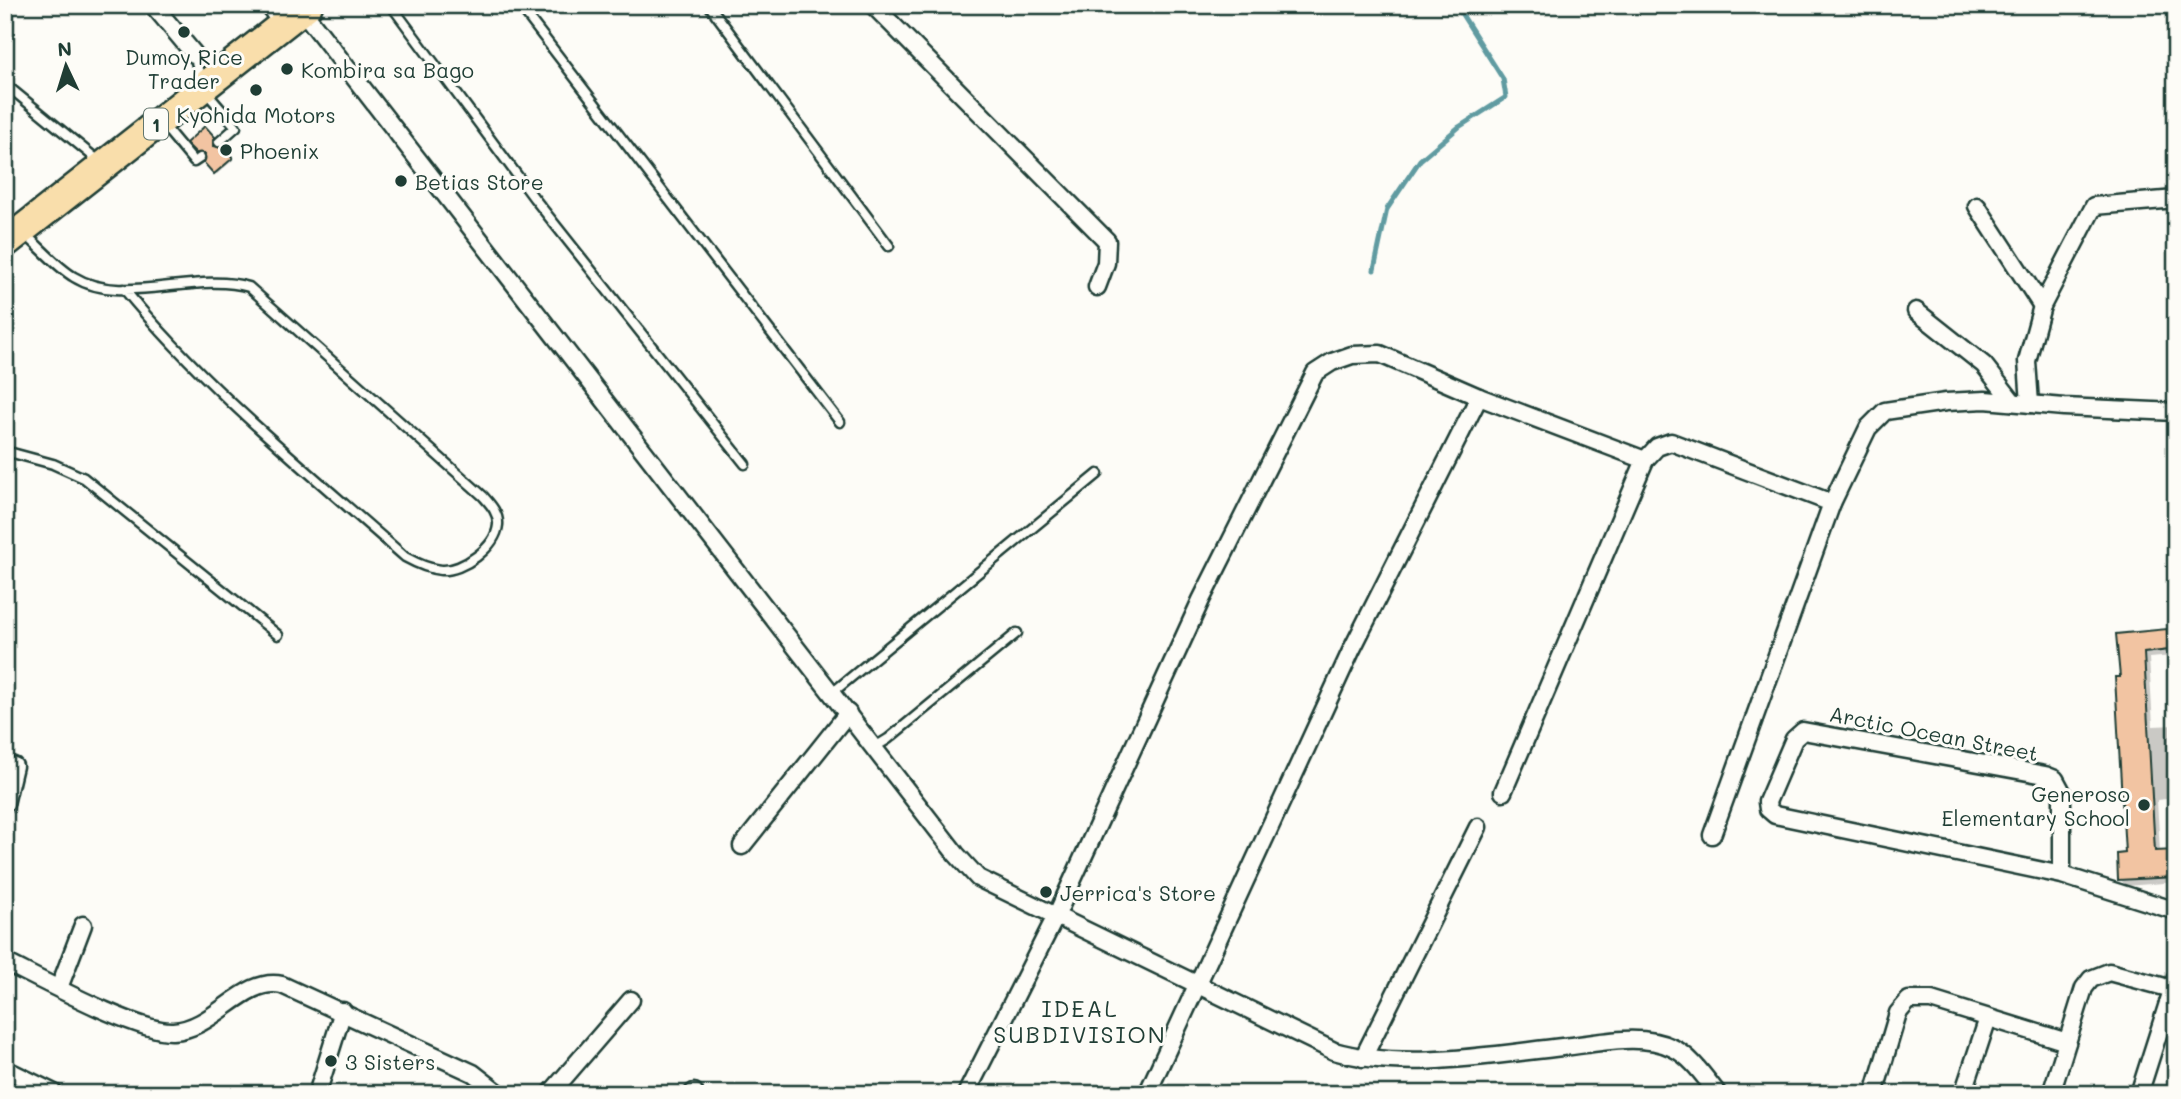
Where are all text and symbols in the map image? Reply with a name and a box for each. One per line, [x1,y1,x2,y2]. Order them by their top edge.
marker: Dumoy Rice Trader [176,24,192,40]
north arrow [32,32,102,102]
text: N [57,36,73,62]
place label: Dumoy Rice Trader [125,43,243,94]
place label: Kombira sa Bago [301,56,474,83]
marker: Kombira sa Bago [279,61,295,77]
marker: Kyohida Motors [248,82,264,98]
place label: Kyohida Motors [176,101,336,128]
road number: 1 [144,108,168,140]
place label: Phoenix [240,137,319,164]
marker: Phoenix [218,142,234,158]
place label: Betias Store [415,168,544,195]
marker: Betias Store [393,173,409,189]
street label: Arctic Ocean Street [1827,699,2041,767]
place label: Generoso Elementary School [1942,780,2130,831]
marker: Generoso Elementary School [2136,797,2152,813]
place label: Jerrica's Store [1060,879,1216,906]
marker: Jerrica's Store [1038,884,1054,900]
district label: IDEAL SUBDIVISION [993,993,1167,1049]
place label: 3 Sisters [345,1048,435,1075]
marker: 3 Sisters [323,1053,339,1069]

